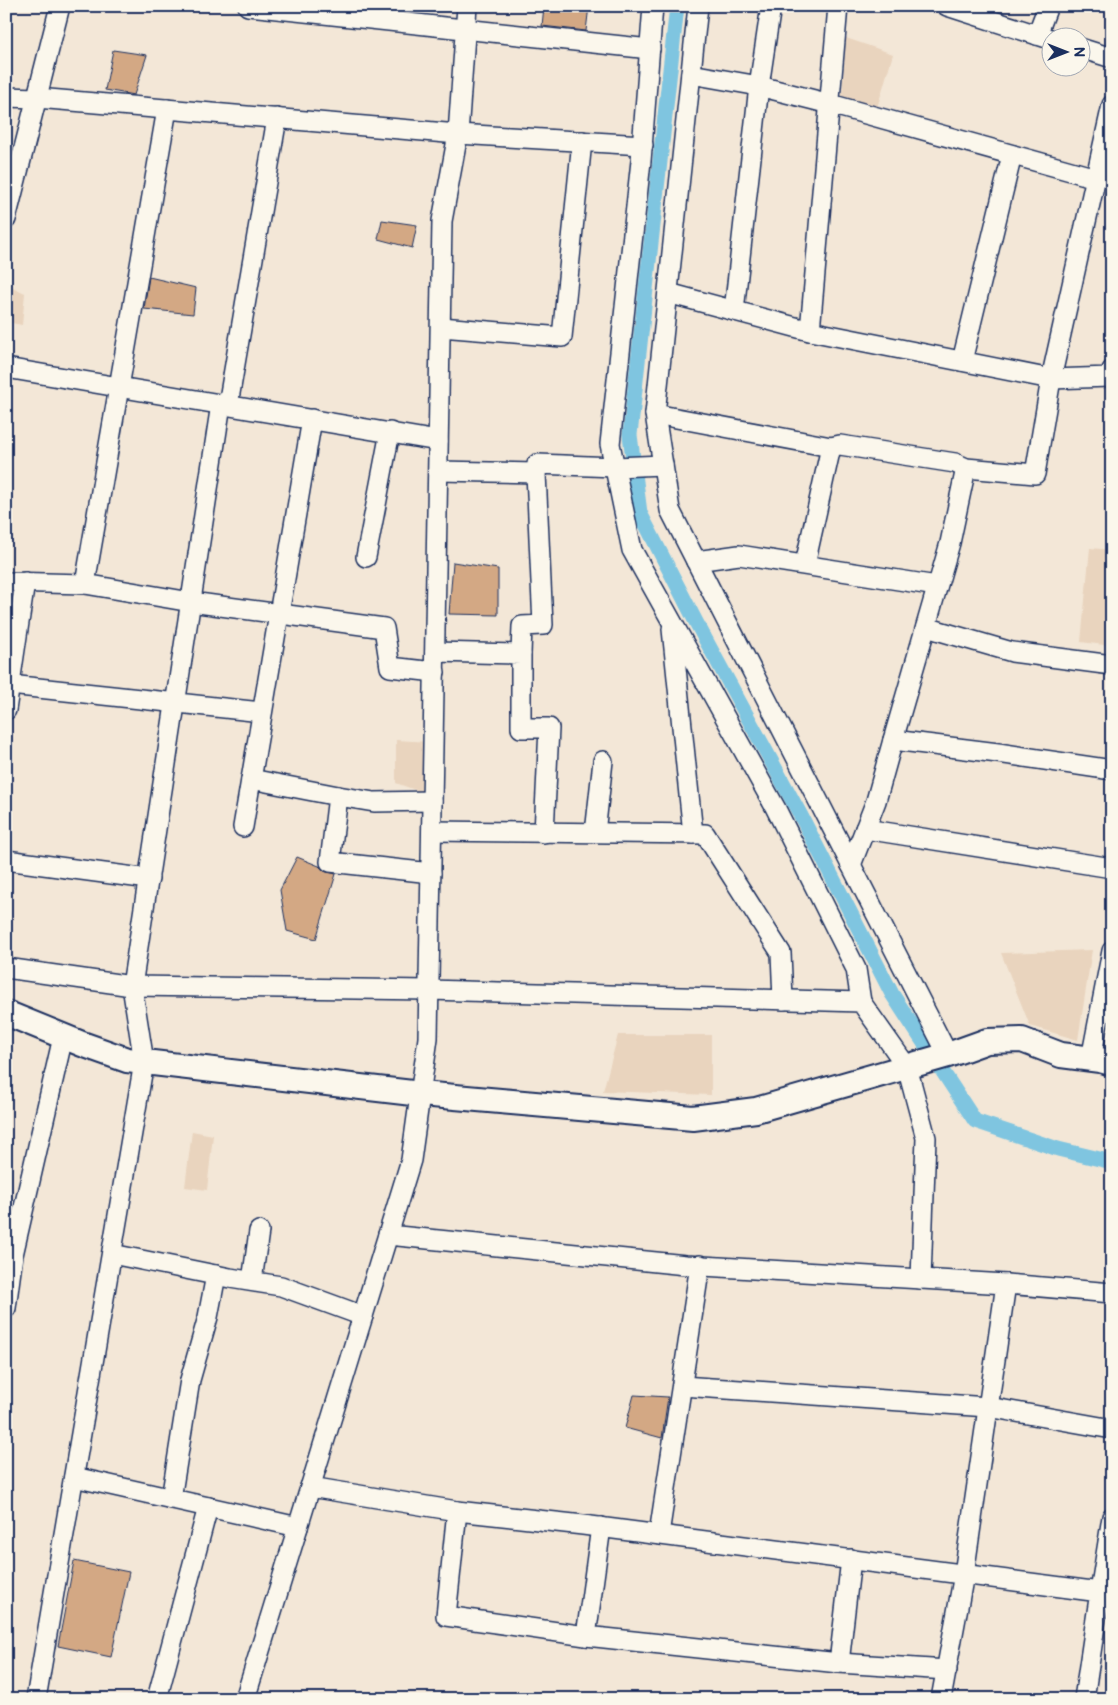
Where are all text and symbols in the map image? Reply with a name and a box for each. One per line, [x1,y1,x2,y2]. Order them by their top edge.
north arrow [1040,28,1090,78]
text: N [1070,47,1087,57]

